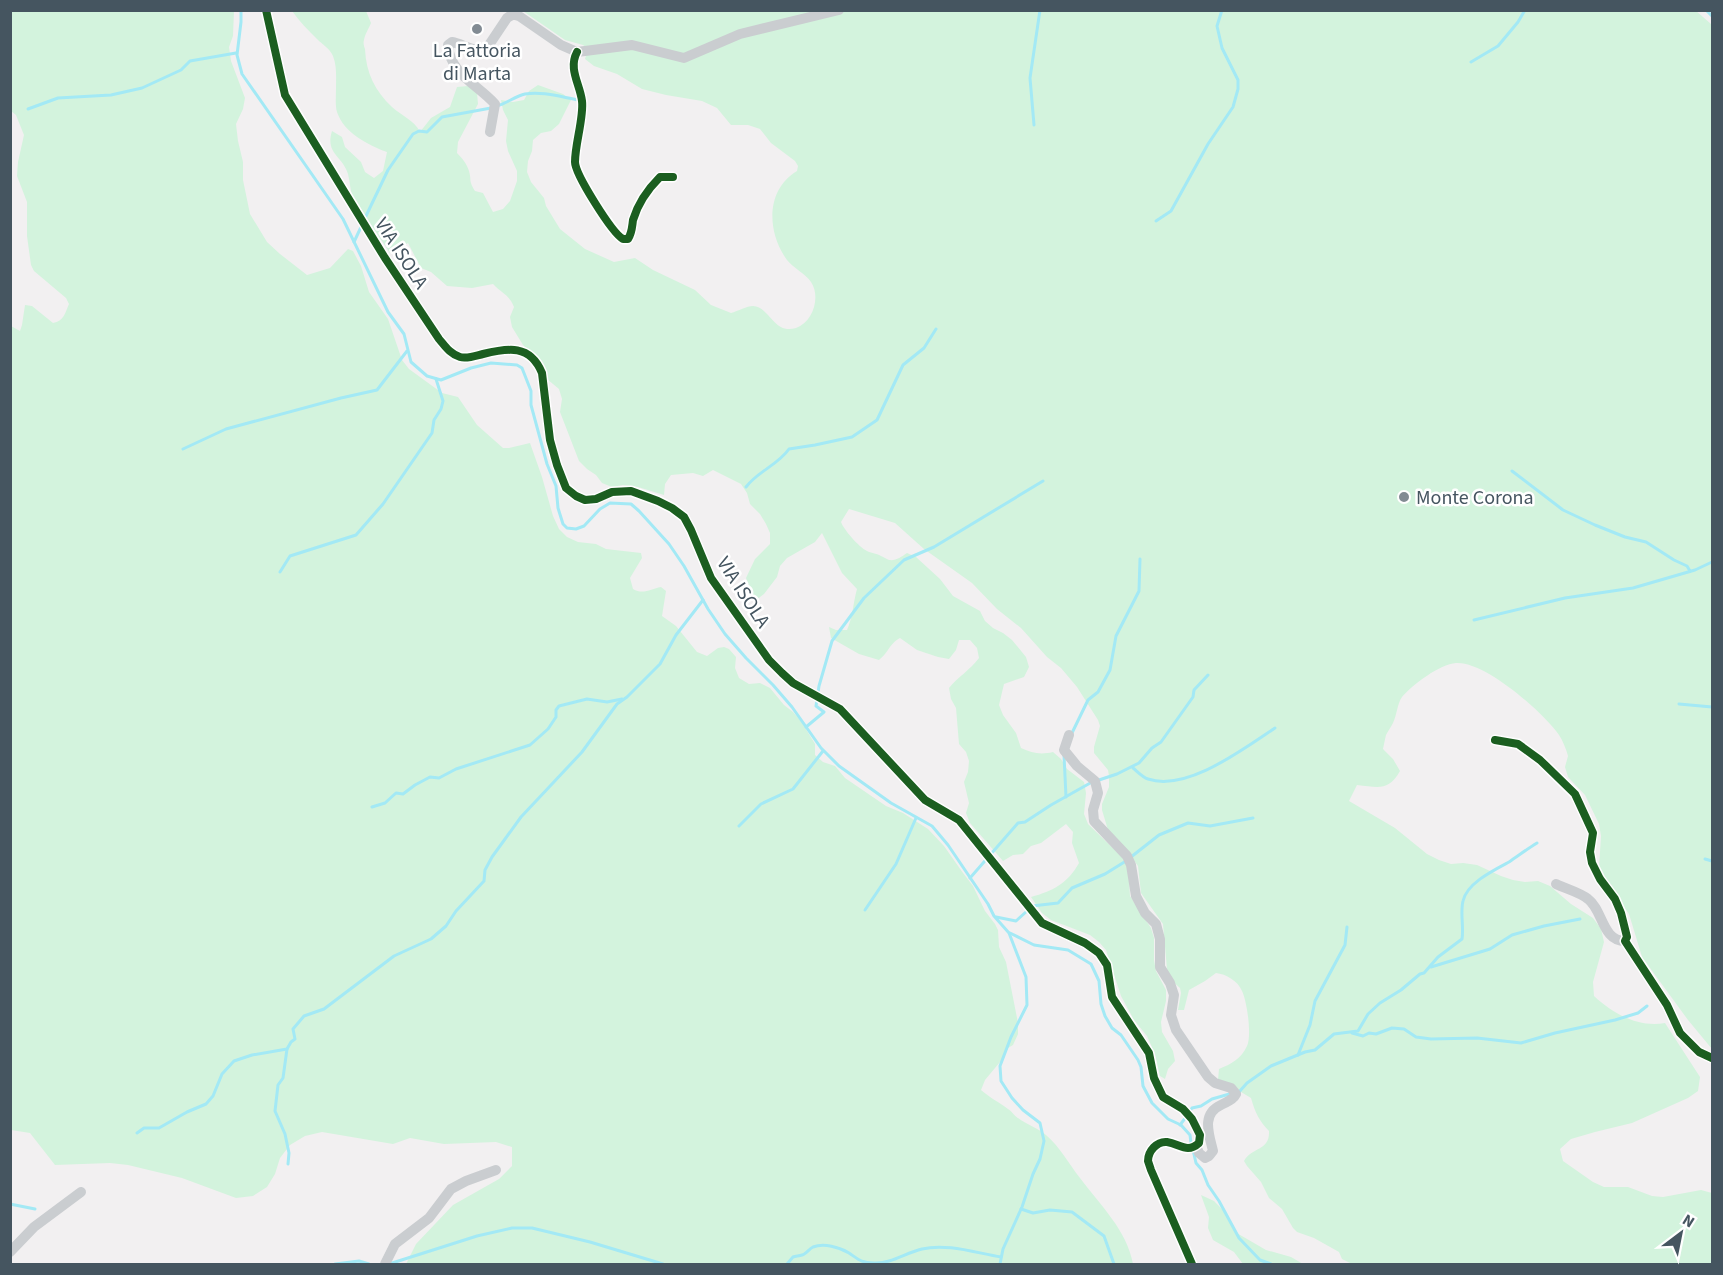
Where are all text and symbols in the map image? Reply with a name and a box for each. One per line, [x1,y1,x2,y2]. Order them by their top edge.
marker: La Fattoria di Marta [470,22,484,36]
place label: La Fattoria di Marta [433,37,521,88]
street label: VIA ISOLA [368,212,435,295]
place label: Monte Corona [1416,484,1534,512]
marker: Monte Corona [1397,490,1411,504]
street label: VIA ISOLA [710,551,777,634]
north arrow [1651,1203,1711,1263]
text: N [1678,1209,1699,1233]

